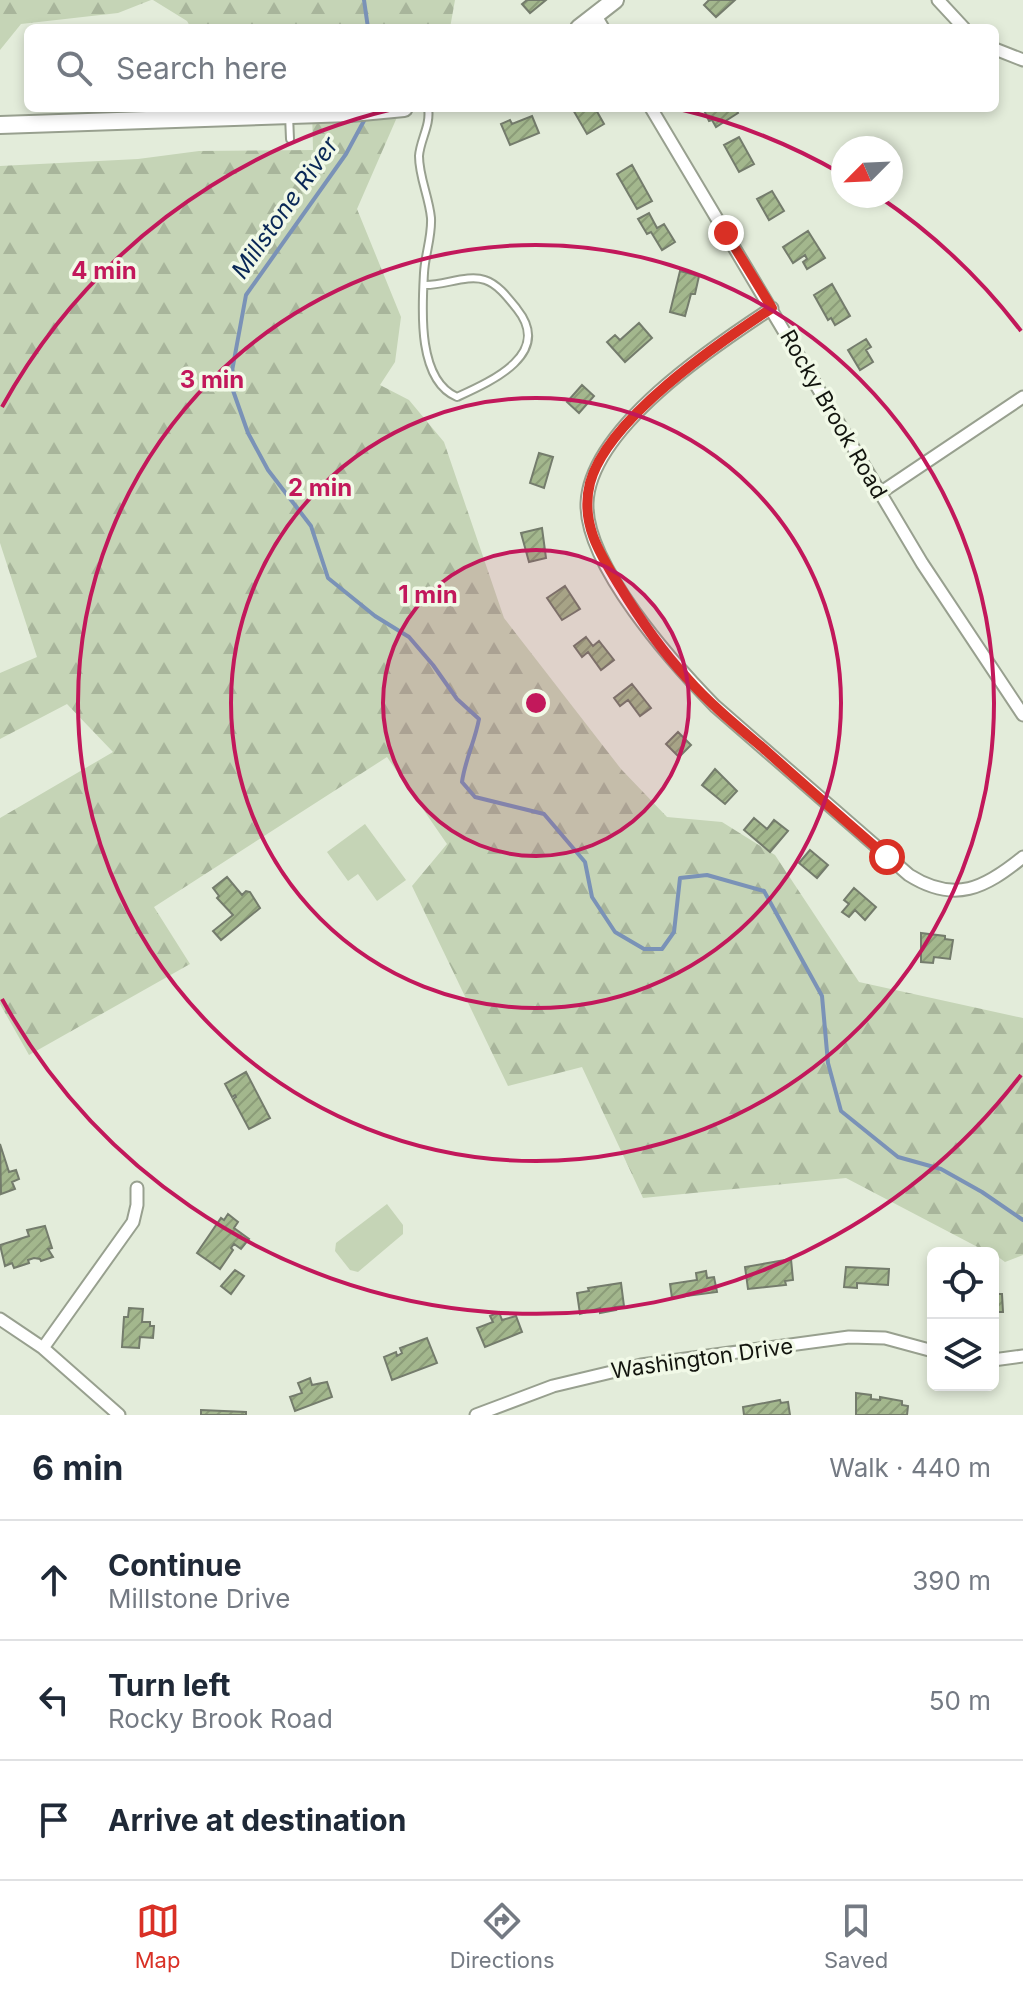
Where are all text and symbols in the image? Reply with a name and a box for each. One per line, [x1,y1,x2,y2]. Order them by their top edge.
search box [24,24,999,112]
icon: search [52,46,96,90]
text: Search here [116,50,288,86]
water label: Millstone River [225,131,345,284]
north arrow [831,136,903,208]
route end [708,215,744,251]
text: 4 min [71,256,137,285]
street label: Rocky Brook Road [775,325,893,503]
text: 3 min [180,365,244,394]
text: 2 min [288,473,352,502]
text: 1 min [398,580,458,609]
centre of rings [522,689,550,717]
route start [869,839,905,875]
map controls [927,1247,999,1391]
button: locate [927,1247,999,1319]
button: layers [927,1319,999,1391]
street label: Washington Drive [609,1332,795,1384]
text: 6 min [32,1447,124,1488]
text: Walk · 440 m [829,1452,991,1483]
text: Continue [108,1547,242,1583]
icon: ahead [32,1558,76,1602]
text: 390 m [912,1565,991,1596]
text: Millstone Drive [108,1583,290,1614]
text: Turn left [108,1667,230,1703]
icon: left [32,1678,76,1722]
text: 50 m [929,1685,991,1716]
text: Rocky Brook Road [108,1703,333,1734]
icon: arrive [32,1798,76,1842]
text: Arrive at destination [108,1802,406,1838]
tab: Map [135,1899,180,1973]
tab: Directions [450,1899,555,1973]
tab: Saved [824,1899,888,1973]

